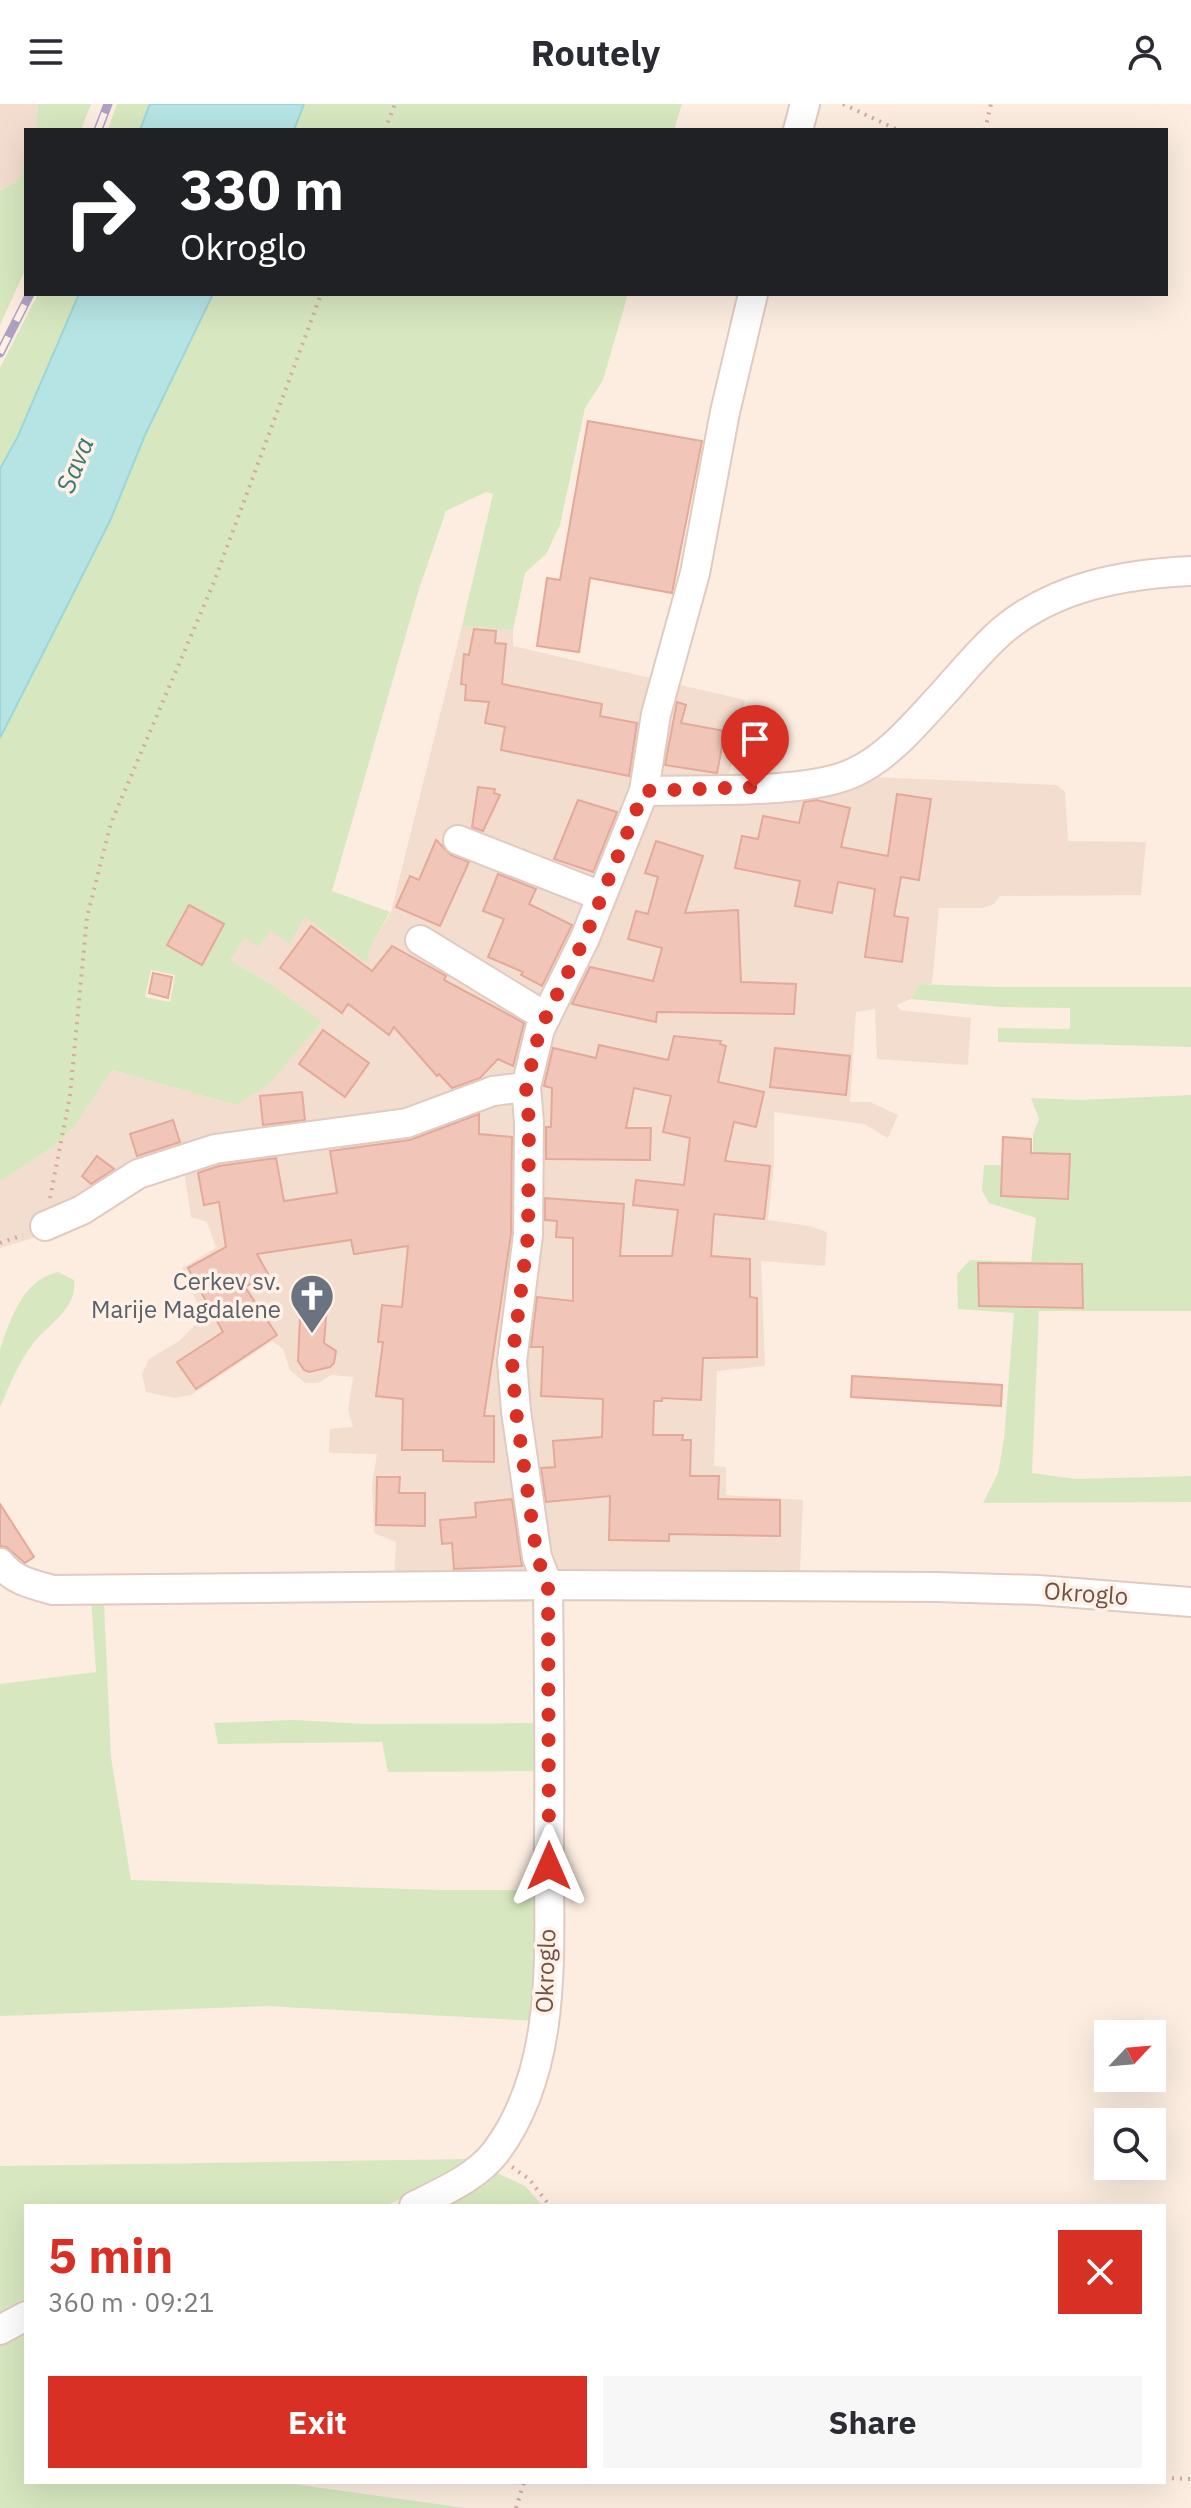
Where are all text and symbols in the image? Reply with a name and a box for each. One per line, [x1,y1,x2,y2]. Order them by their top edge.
text: Routely [531,29,660,76]
icon: menu [24,30,68,74]
icon: person [1123,30,1167,74]
text: 330 m [180,153,344,225]
icon: right [48,160,152,264]
text: Okroglo [180,223,307,270]
water label: Sava [48,432,101,498]
pin [721,705,789,787]
icon: arrive [733,717,777,761]
place label: Cerkev sv. Marije Magdalene [91,1265,281,1325]
church icon: Cerkev sv. Marije Magdalene [288,1272,336,1335]
street label: Okroglo [1043,1574,1129,1612]
position arrow [507,1824,591,1908]
street label: Okroglo [528,1928,562,2014]
north arrow [1094,2020,1166,2092]
map controls [1094,2020,1166,2180]
button: search [1094,2108,1166,2180]
text: 5 min [48,2224,173,2286]
button: close [1058,2230,1142,2314]
text: 360 m · 09:21 [48,2285,214,2319]
button: Exit [48,2376,587,2468]
button: Share [603,2376,1142,2468]

